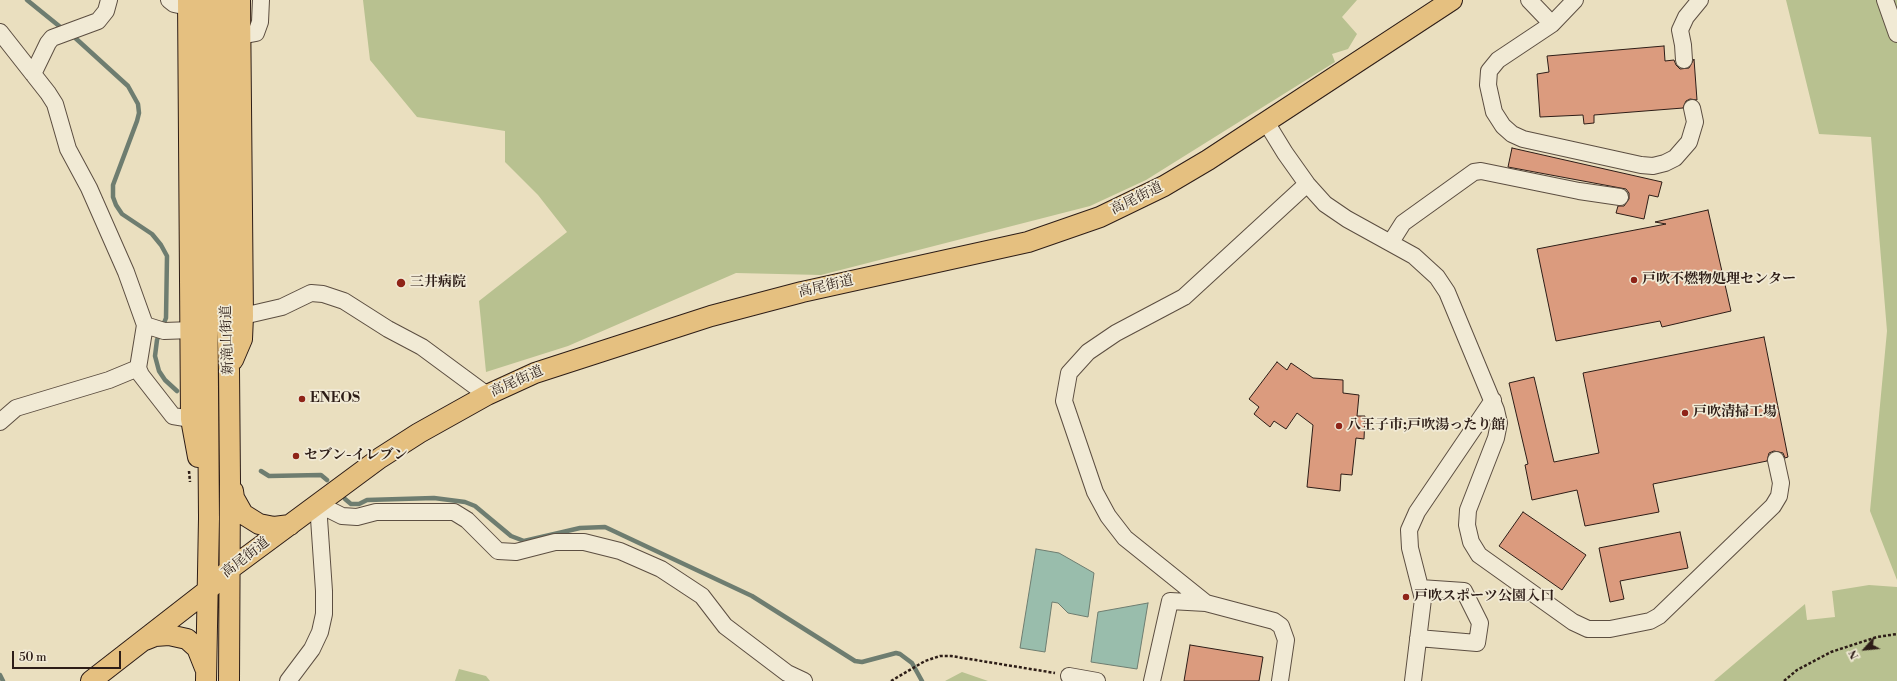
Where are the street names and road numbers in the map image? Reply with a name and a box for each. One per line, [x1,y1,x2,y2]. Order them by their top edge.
street label: 高尾街道 [1108,179,1166,219]
street label: 高尾街道 [797,273,855,301]
street label: 新滝山街道 [218,305,238,375]
street label: 高尾街道 [488,363,546,401]
street label: 高尾街道 [219,534,273,582]

